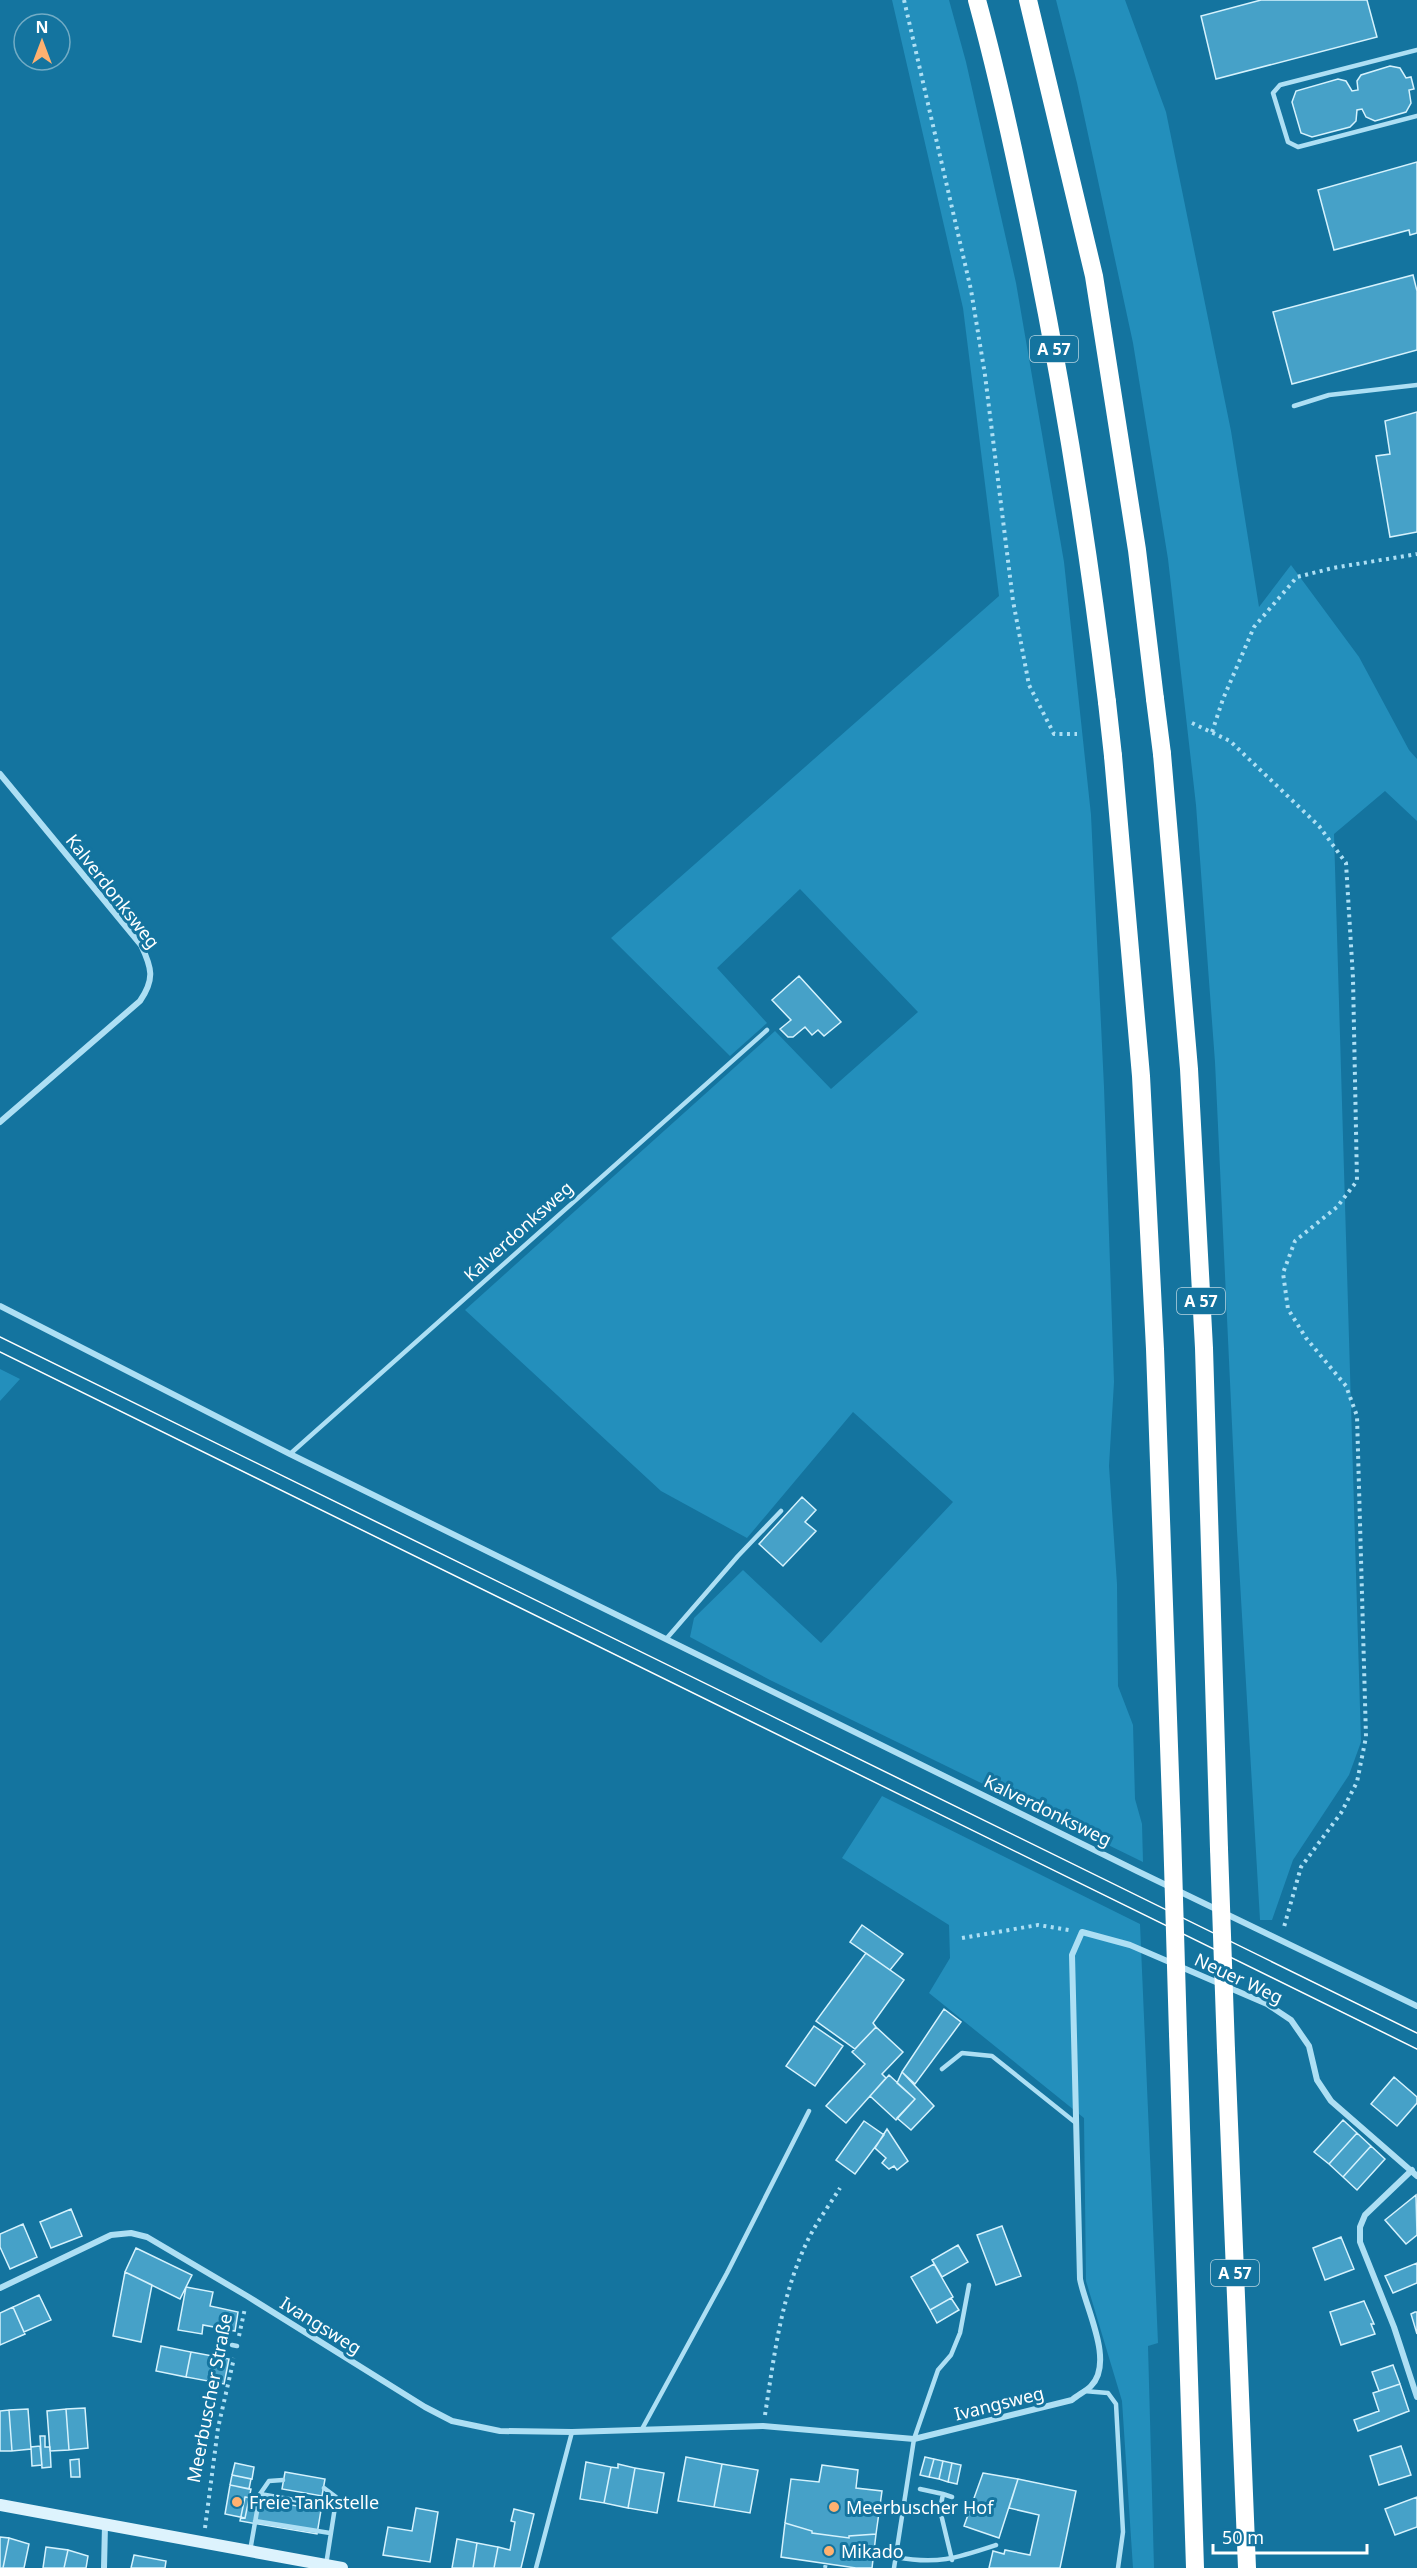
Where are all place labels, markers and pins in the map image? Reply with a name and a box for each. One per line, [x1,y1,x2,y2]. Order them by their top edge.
place label: Freie Tankstelle [249,2490,379,2514]
marker: Freie Tankstelle [230,2495,244,2509]
place label: Meerbuscher Hof [846,2495,994,2519]
marker: Meerbuscher Hof [827,2500,841,2514]
place label: Mikado [841,2539,904,2563]
marker: Mikado [822,2544,836,2558]

